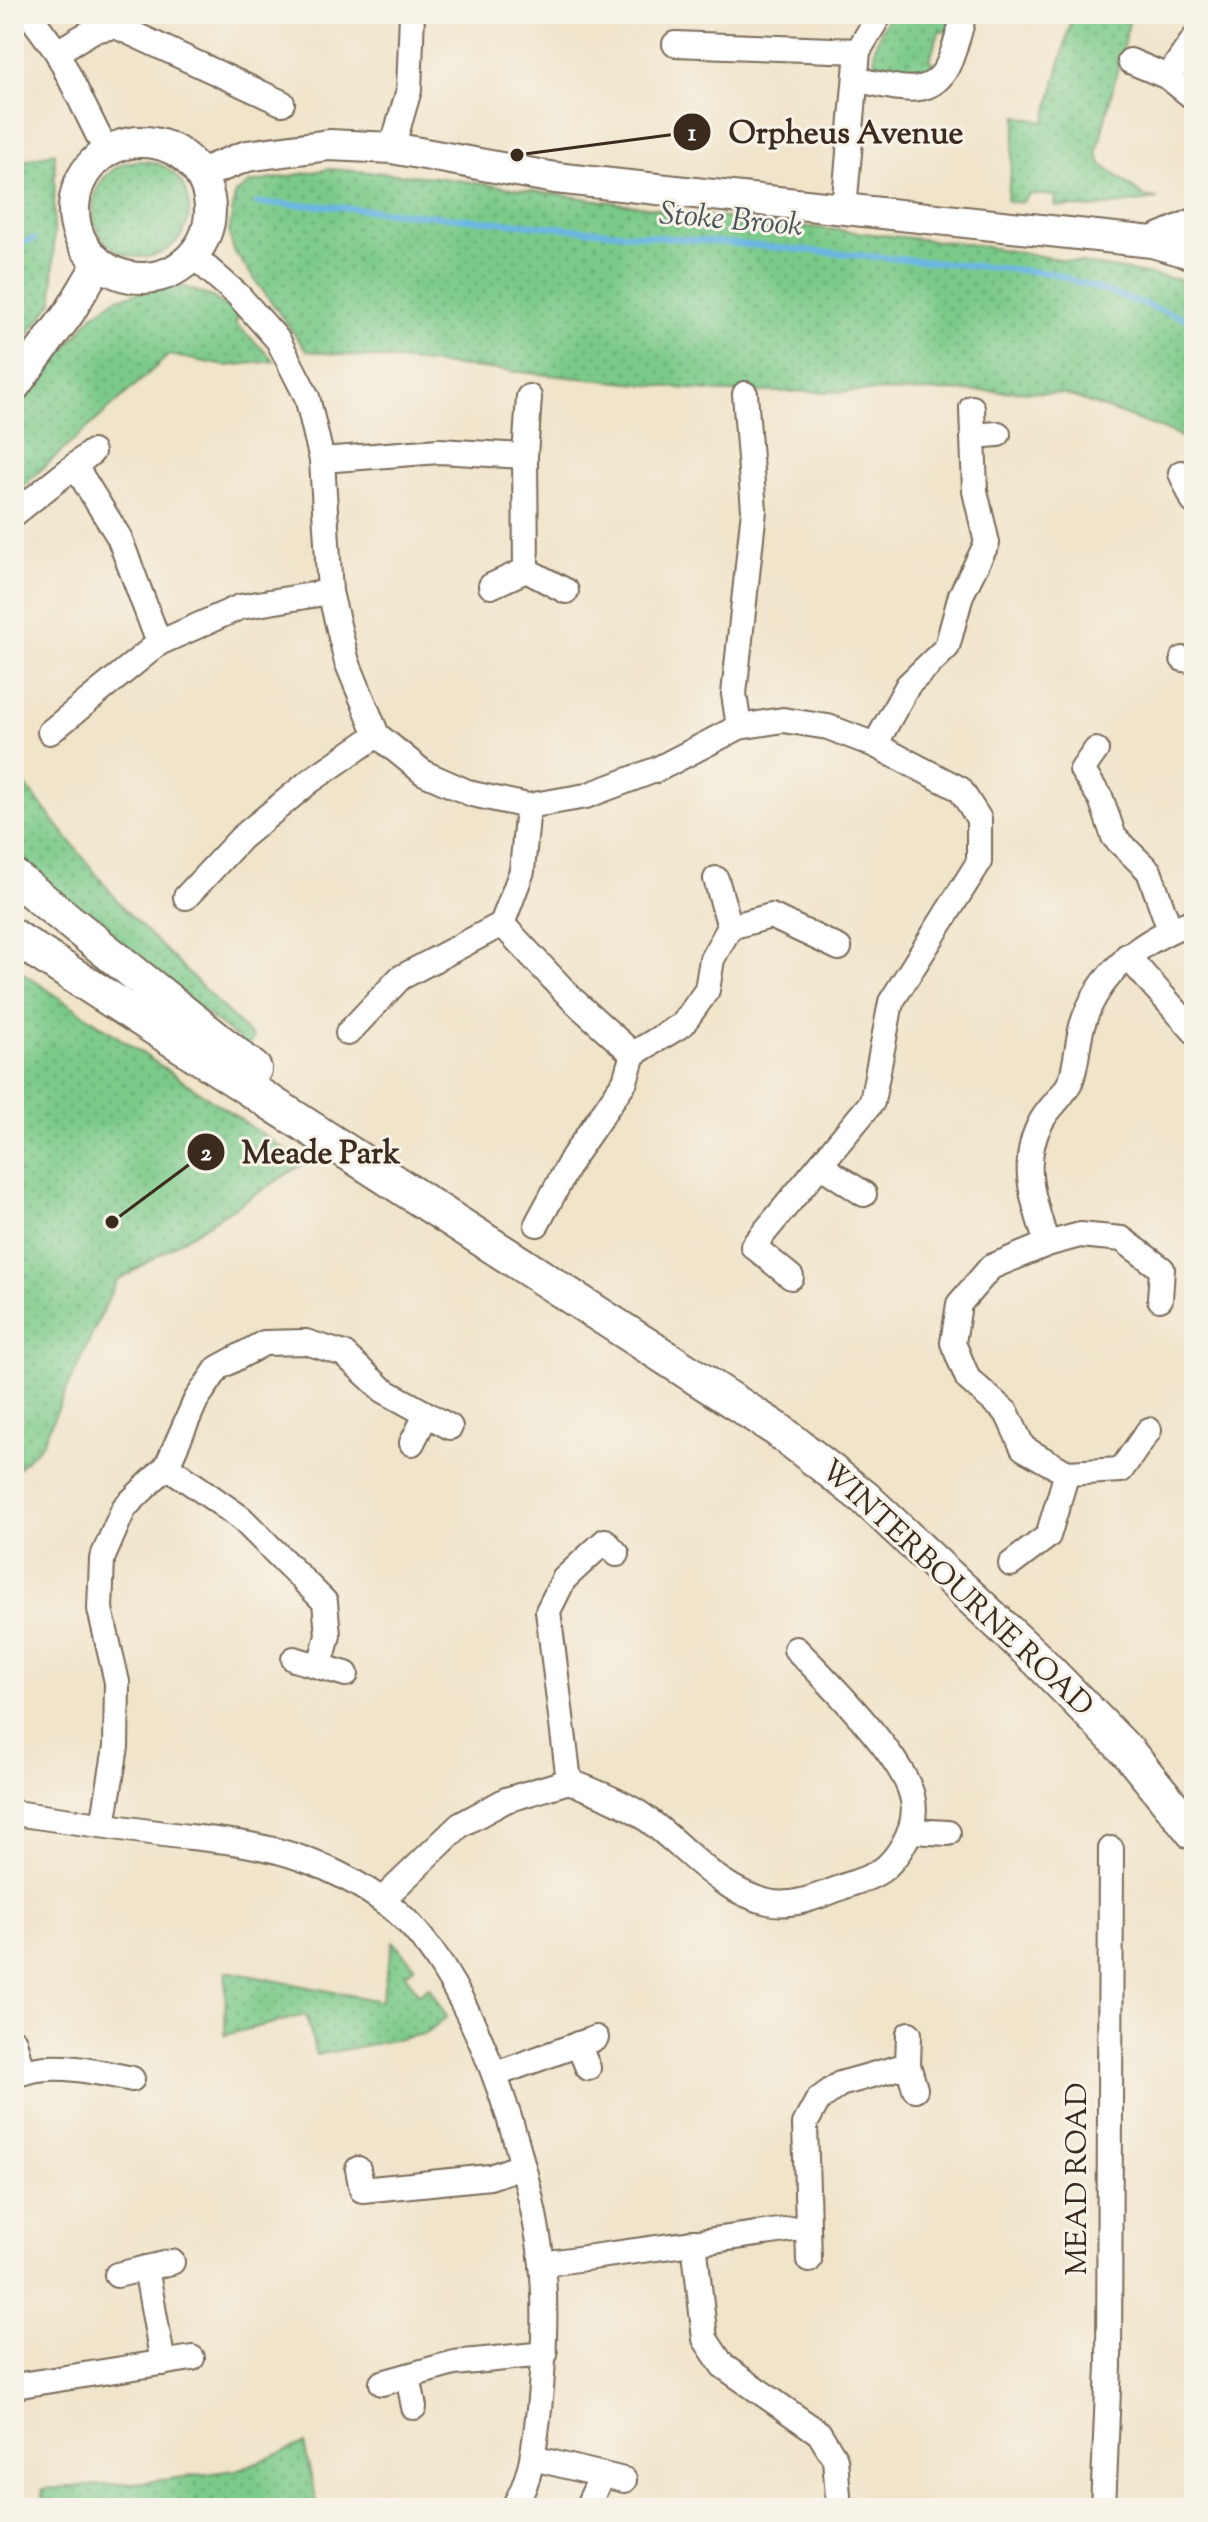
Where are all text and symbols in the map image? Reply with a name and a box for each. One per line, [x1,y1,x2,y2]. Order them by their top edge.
callout: Orpheus Avenue [672,104,979,160]
text: Orpheus Avenue [728,112,964,158]
text: 1 [688,117,697,151]
water label: Stoke Brook [657,192,805,250]
callout: Meade Park [186,1124,417,1180]
text: Meade Park [242,1132,401,1178]
text: 2 [200,1137,212,1171]
street label: WINTERBOURNE ROAD [810,1451,1102,1727]
street label: MEAD ROAD [1057,2082,1100,2276]

